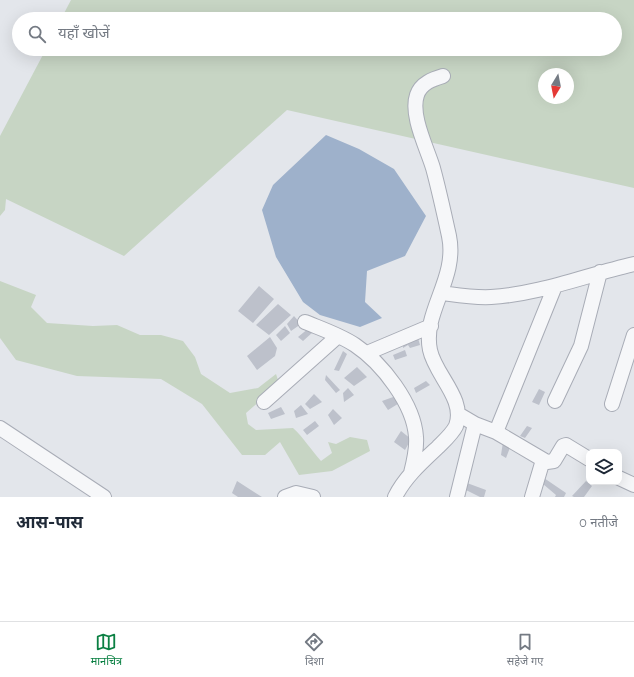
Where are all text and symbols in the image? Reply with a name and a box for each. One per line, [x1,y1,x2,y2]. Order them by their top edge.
search box [12,12,622,56]
icon: search [26,23,48,45]
text: यहाँ खोजें [58,24,110,42]
north arrow [538,68,574,104]
map controls [586,449,622,485]
button: layers [586,449,622,485]
text: आस-पास [16,512,83,532]
text: 0 नतीजे [579,515,618,530]
tab: मानचित्र [91,631,122,669]
tab: दिशा [303,631,325,669]
tab: सहेजे गए [507,631,543,669]

